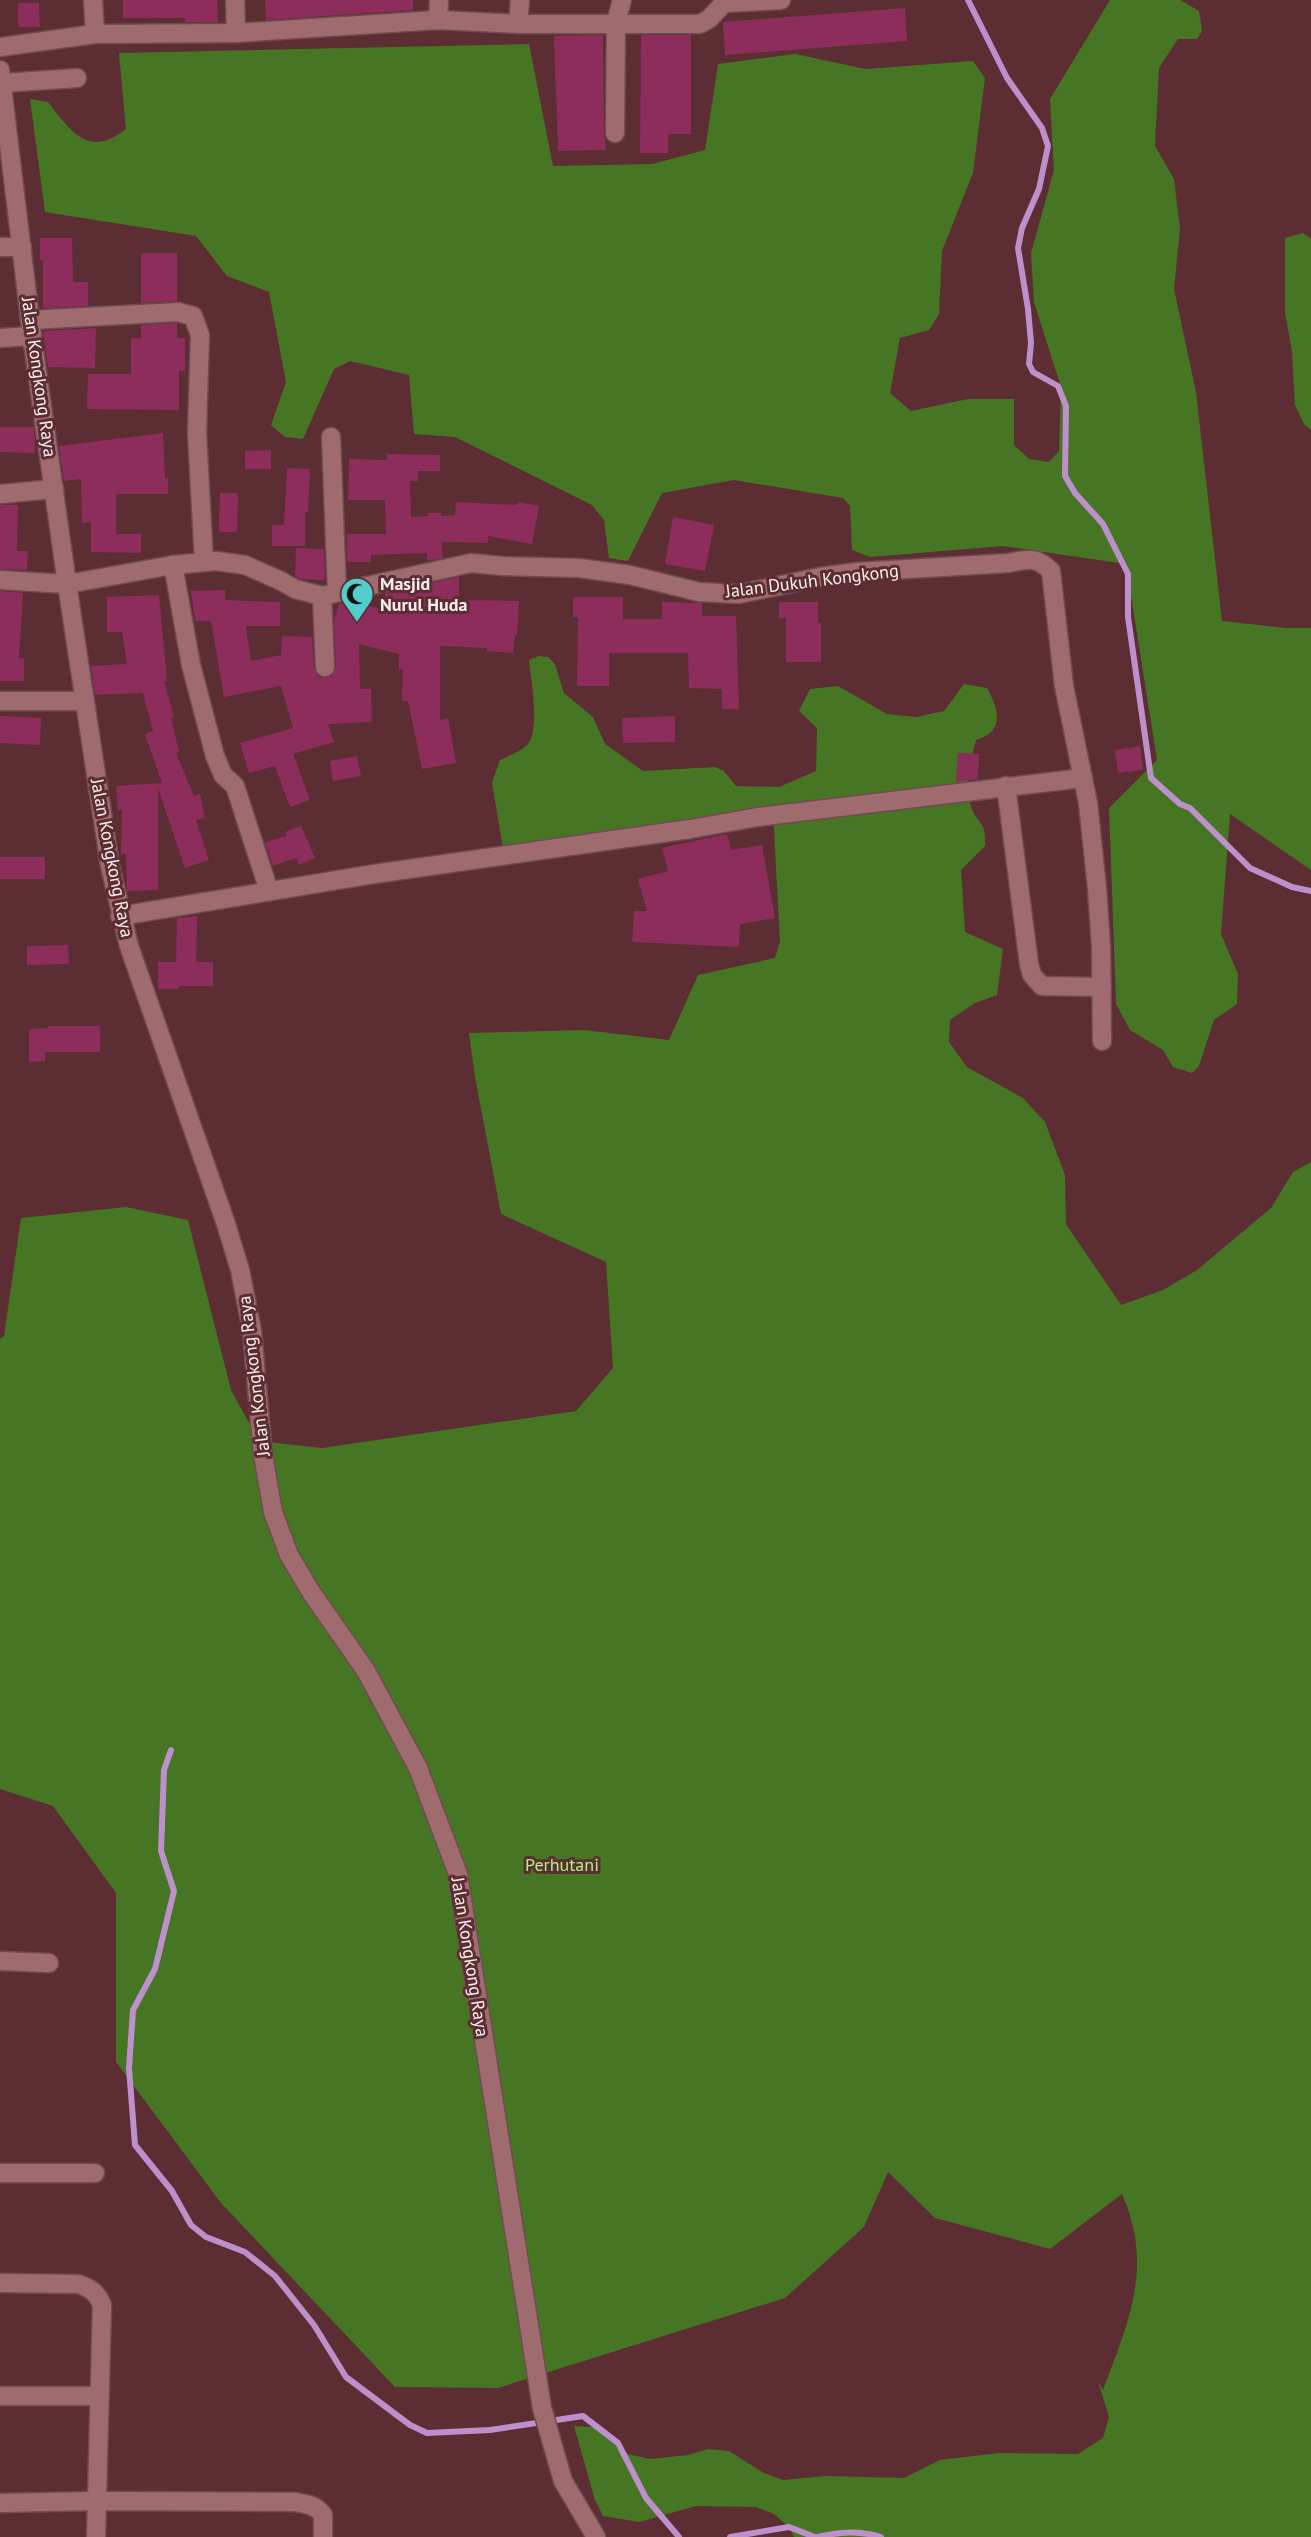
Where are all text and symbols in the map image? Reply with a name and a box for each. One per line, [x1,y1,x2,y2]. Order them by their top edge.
street label: Jalan Kongkong Raya [17,294,62,458]
street label: Jalan Dukuh Kongkong [723,558,900,603]
place label: Masjid Nurul Huda [380,572,467,616]
mosque icon: Masjid Nurul Huda [339,576,375,623]
street label: Jalan Kongkong Raya [86,775,139,939]
street label: Jalan Kongkong Raya [232,1295,275,1459]
park label: Perhutani [525,1853,599,1876]
street label: Jalan Kongkong Raya [446,1874,494,2038]

